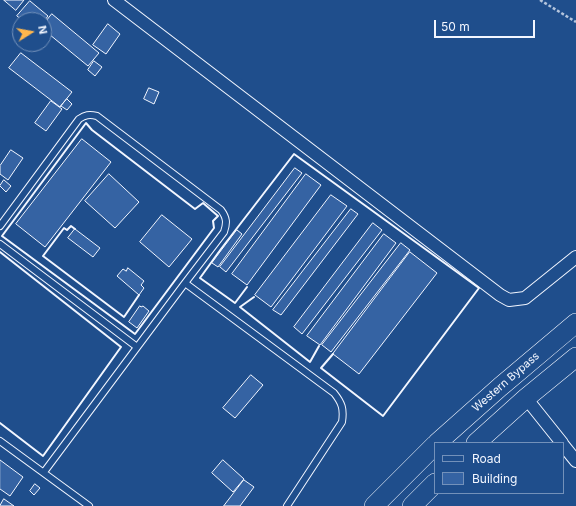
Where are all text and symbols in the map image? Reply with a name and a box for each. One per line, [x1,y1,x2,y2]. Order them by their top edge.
north arrow [12,12,52,52]
scale bar [436,12,537,38]
text: 50 m [441,19,470,34]
text: N [35,24,50,35]
street label: Western Bypass [470,349,542,415]
legend [434,442,564,494]
text: Road [472,451,501,466]
text: Building [472,471,517,486]

